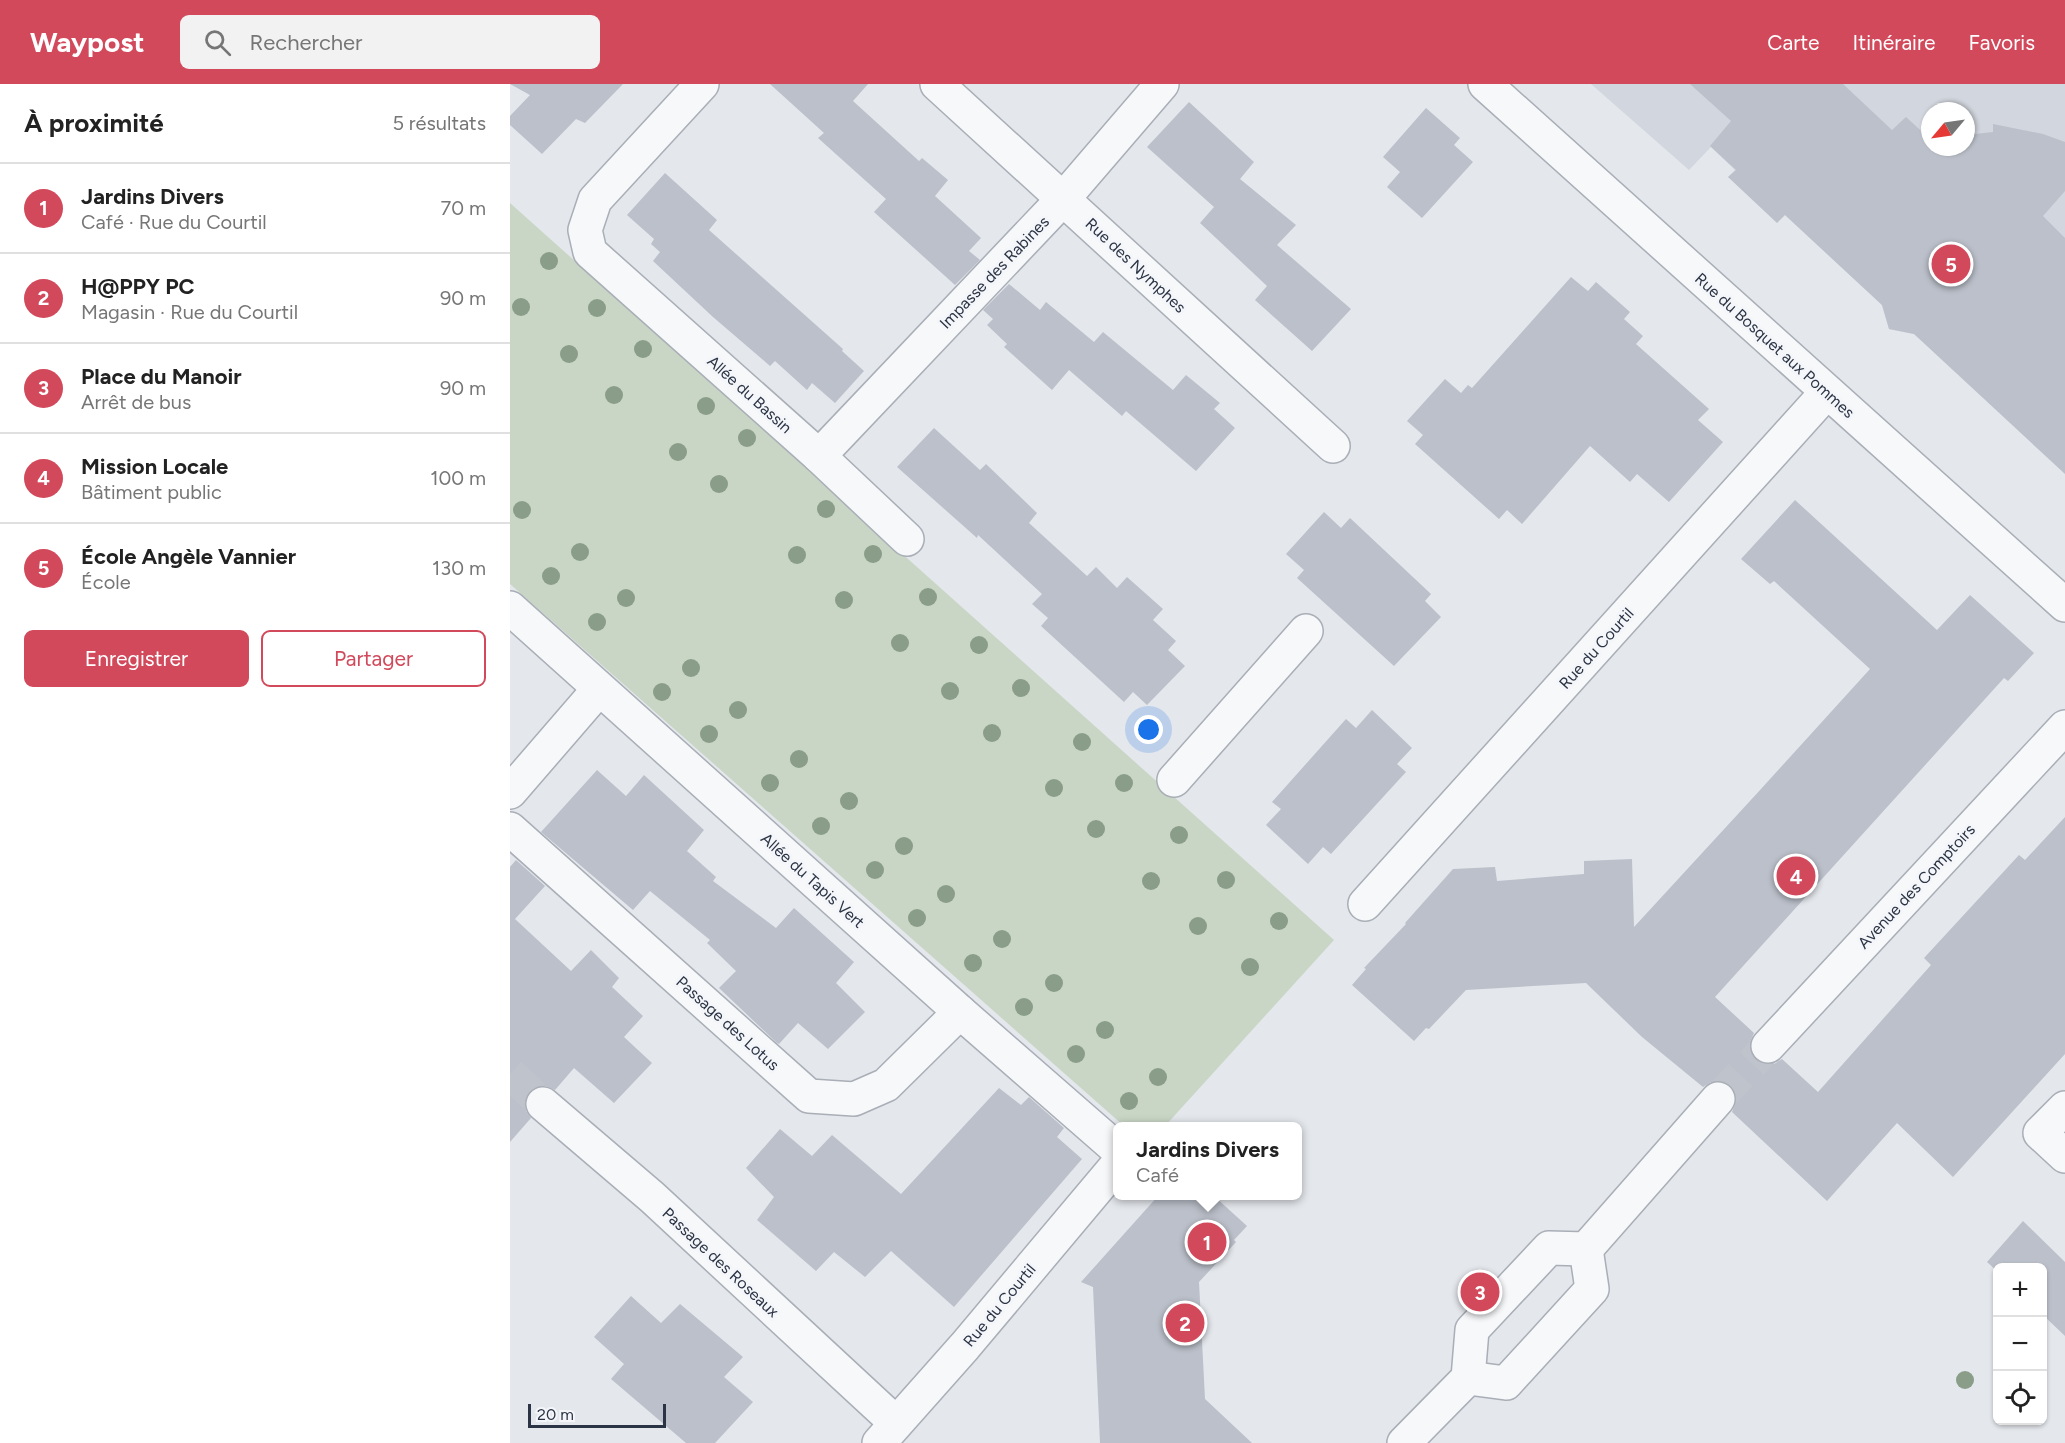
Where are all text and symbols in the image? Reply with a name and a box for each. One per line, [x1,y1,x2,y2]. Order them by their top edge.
search box [180,15,600,69]
text: Waypost [30,25,144,59]
icon: search [201,26,234,59]
text: Rechercher [249,29,363,56]
text: Carte [1767,30,1820,55]
text: Itinéraire [1853,30,1936,55]
text: Favoris [1969,30,2035,55]
north arrow [1921,102,1975,156]
text: À proximité [24,107,164,139]
text: 5 résultats [392,111,486,135]
text: Jardins Divers [81,183,224,210]
text: 1 [39,196,48,220]
text: 70 m [440,196,486,220]
text: Café · Rue du Courtil [81,210,267,234]
street label: Impasse des Rabines [936,212,1053,333]
street label: Rue des Nymphes [1082,214,1190,317]
pin: 5 [1932,242,1970,286]
street label: Rue du Bosquet aux Pommes [1691,269,1858,422]
text: H@PPY PC [81,273,195,300]
text: 2 [38,286,49,310]
text: 90 m [440,286,486,310]
text: Magasin · Rue du Courtil [81,300,298,324]
street label: Allée du Bassin [704,351,796,437]
text: Place du Manoir [81,363,242,390]
text: 3 [38,376,49,400]
text: 90 m [440,376,486,400]
text: Arrêt de bus [81,390,191,414]
text: Mission Locale [81,453,228,480]
text: 4 [37,466,50,490]
text: 100 m [430,466,486,490]
text: Bâtiment public [81,480,222,504]
text: École Angèle Vannier [81,543,296,570]
text: 5 [38,556,49,580]
text: 130 m [432,556,486,580]
text: École [81,570,131,594]
street label: Rue du Courtil [1555,604,1638,693]
button: Enregistrer [24,630,249,687]
button: Partager [261,630,486,687]
your location [1134,715,1163,744]
street label: Avenue des Comptoirs [1854,820,1979,953]
street label: Allée du Tapis Vert [757,829,868,932]
pin: 4 [1776,854,1816,898]
street label: Passage des Lotus [672,972,783,1075]
popup [1113,1122,1302,1200]
text: Jardins Divers [1136,1136,1279,1163]
text: Café [1136,1163,1179,1187]
street label: Passage des Roseaux [659,1204,783,1321]
pin: 1 [1188,1220,1226,1264]
street label: Rue du Courtil [959,1260,1040,1351]
map controls [1993,1263,2047,1425]
button: + [1993,1263,2047,1317]
pin: 3 [1460,1270,1500,1314]
pin: 2 [1166,1300,1204,1346]
button: − [1993,1317,2047,1371]
button: locate [1993,1371,2047,1425]
scale bar [528,1401,666,1428]
text: 20 m [537,1405,574,1424]

